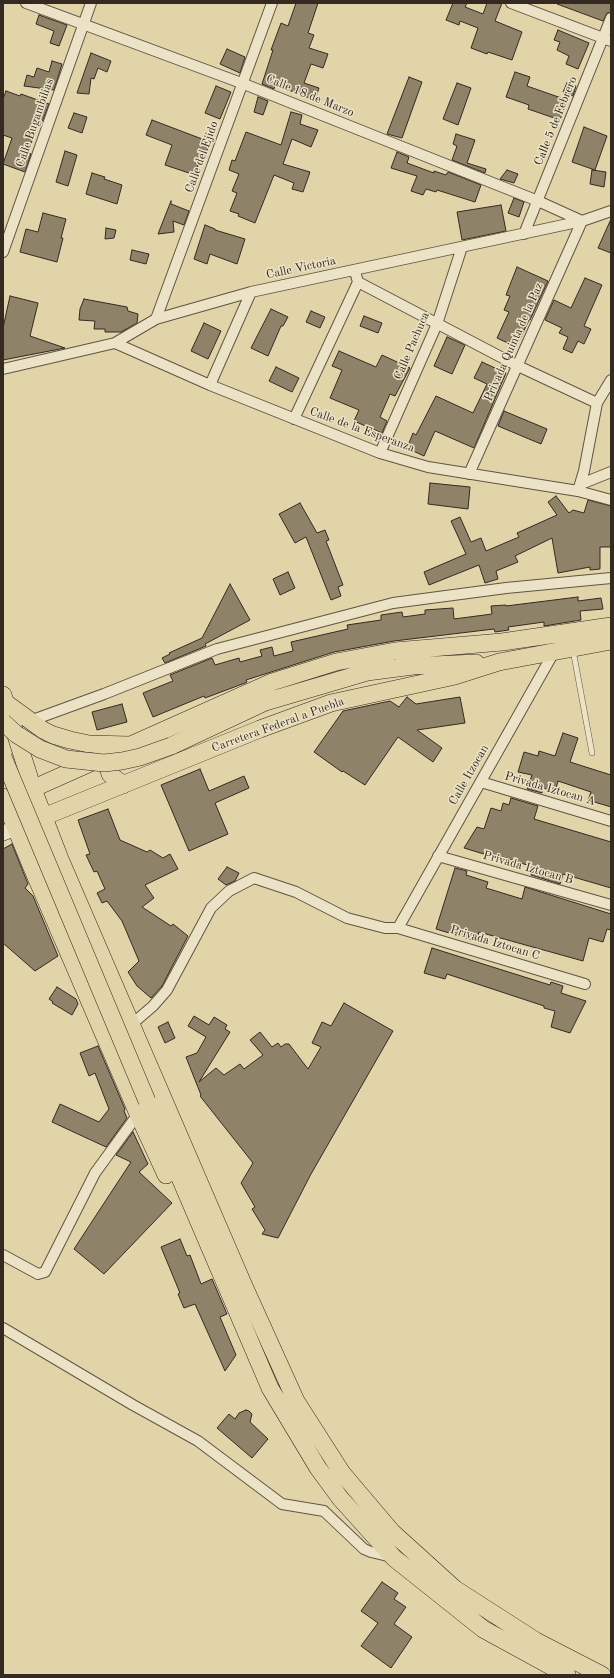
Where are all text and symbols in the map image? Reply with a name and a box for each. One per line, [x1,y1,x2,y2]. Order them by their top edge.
street label: Calle 18 de Marzo [264,72,356,120]
street label: Calle 5 de Febrero [532,74,580,168]
street label: Calle Bugambilias [13,77,57,169]
street label: Calle del Ejido [182,119,222,195]
street label: Calle Victoria [265,254,337,282]
street label: Privada Quinta de la Paz [481,280,547,404]
street label: Calle Pachuca [391,310,433,382]
street label: Calle de la Esperanza [307,404,417,456]
street label: Carretera Federal a Puebla [210,694,346,756]
street label: Calle Itzocan [446,742,492,808]
street label: Privada Iztocan A [503,769,597,809]
street label: Privada Iztocan B [481,848,575,888]
street label: Privada Iztocan C [448,923,542,963]

